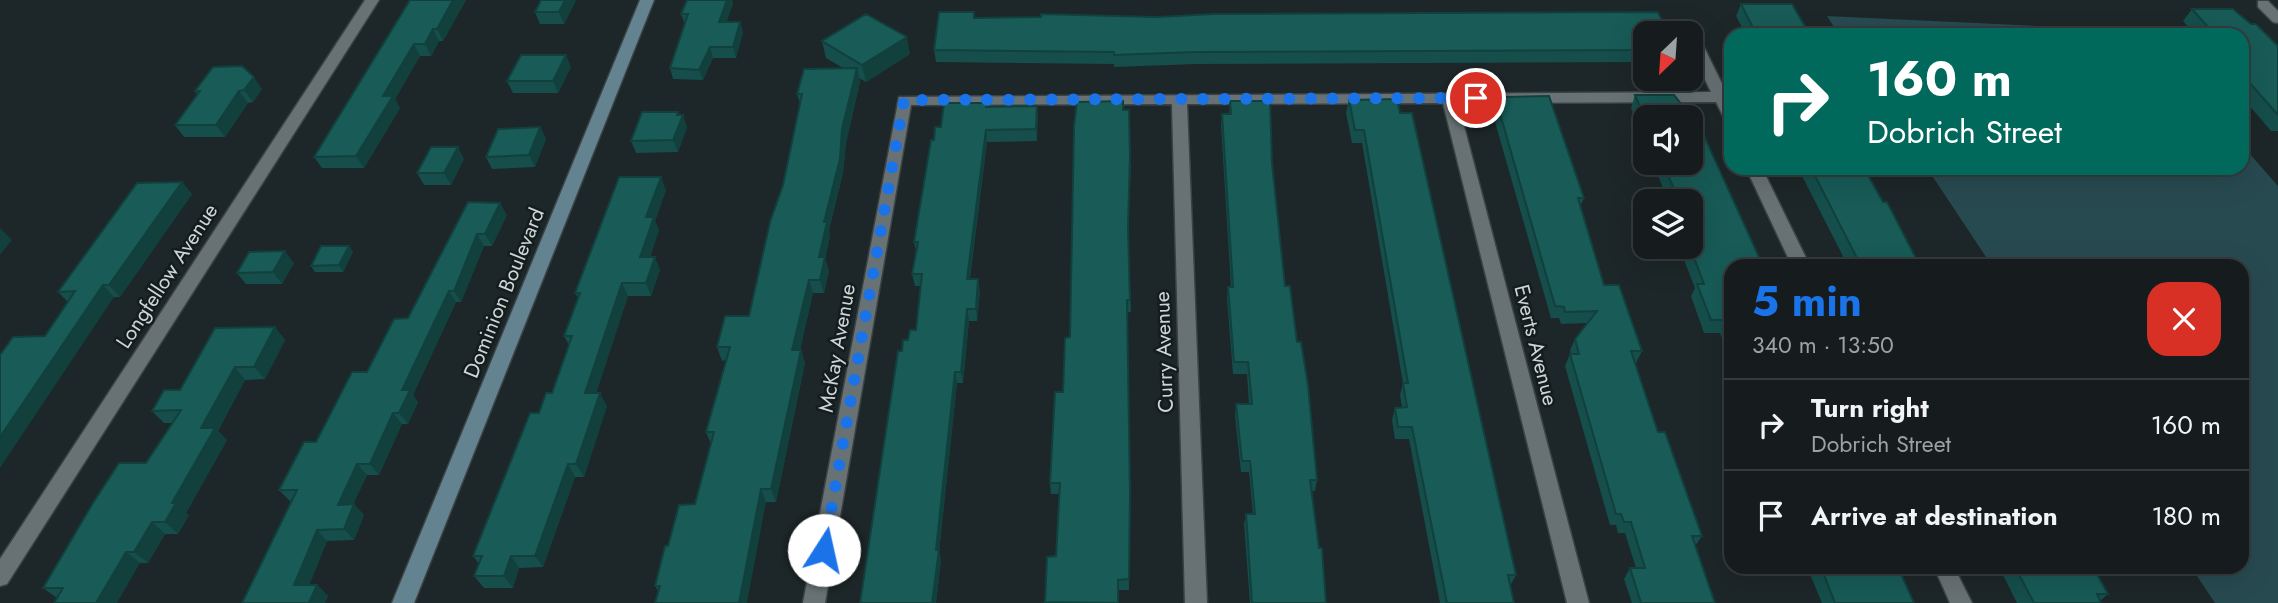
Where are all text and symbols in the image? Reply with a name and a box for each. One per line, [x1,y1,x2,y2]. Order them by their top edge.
north arrow [1633,21,1703,91]
map controls [1633,21,1703,259]
text: 160 m [1867,44,2012,114]
icon: right [1752,56,1843,147]
pin [1446,68,1506,128]
icon: arrive [1457,79,1495,117]
button: sound [1633,105,1703,175]
text: Dobrich Street [1867,109,2062,155]
button: layers [1633,189,1703,259]
street label: Longfellow Avenue [109,197,225,354]
street label: Dominion Boulevard [456,204,552,382]
text: 5 min [1752,271,1862,332]
street label: McKay Avenue [811,281,863,415]
street label: Everts Avenue [1506,281,1566,409]
button: close [2147,282,2221,356]
street label: Curry Avenue [1147,291,1181,413]
text: 340 m · 13:50 [1752,328,1894,362]
text: Turn right [1811,389,1929,427]
icon: right [1752,406,1790,444]
text: 160 m [2151,406,2221,444]
text: Dobrich Street [1811,427,1951,461]
icon: arrive [1752,497,1790,535]
text: Arrive at destination [1811,497,2058,535]
text: 180 m [2151,497,2221,535]
position arrow [787,513,861,587]

